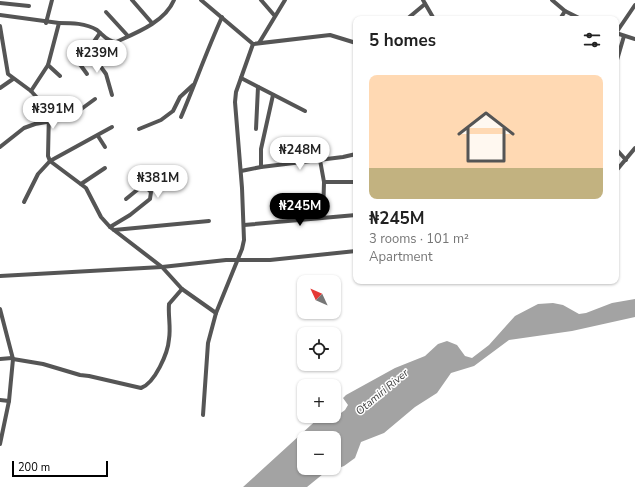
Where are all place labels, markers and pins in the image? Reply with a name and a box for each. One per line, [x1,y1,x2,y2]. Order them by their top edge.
pin: ₦239M [69,40,125,74]
pin: ₦391M [25,96,81,130]
pin: ₦248M [272,137,328,171]
pin: ₦381M [130,165,186,199]
pin: ₦245M [272,193,328,227]

